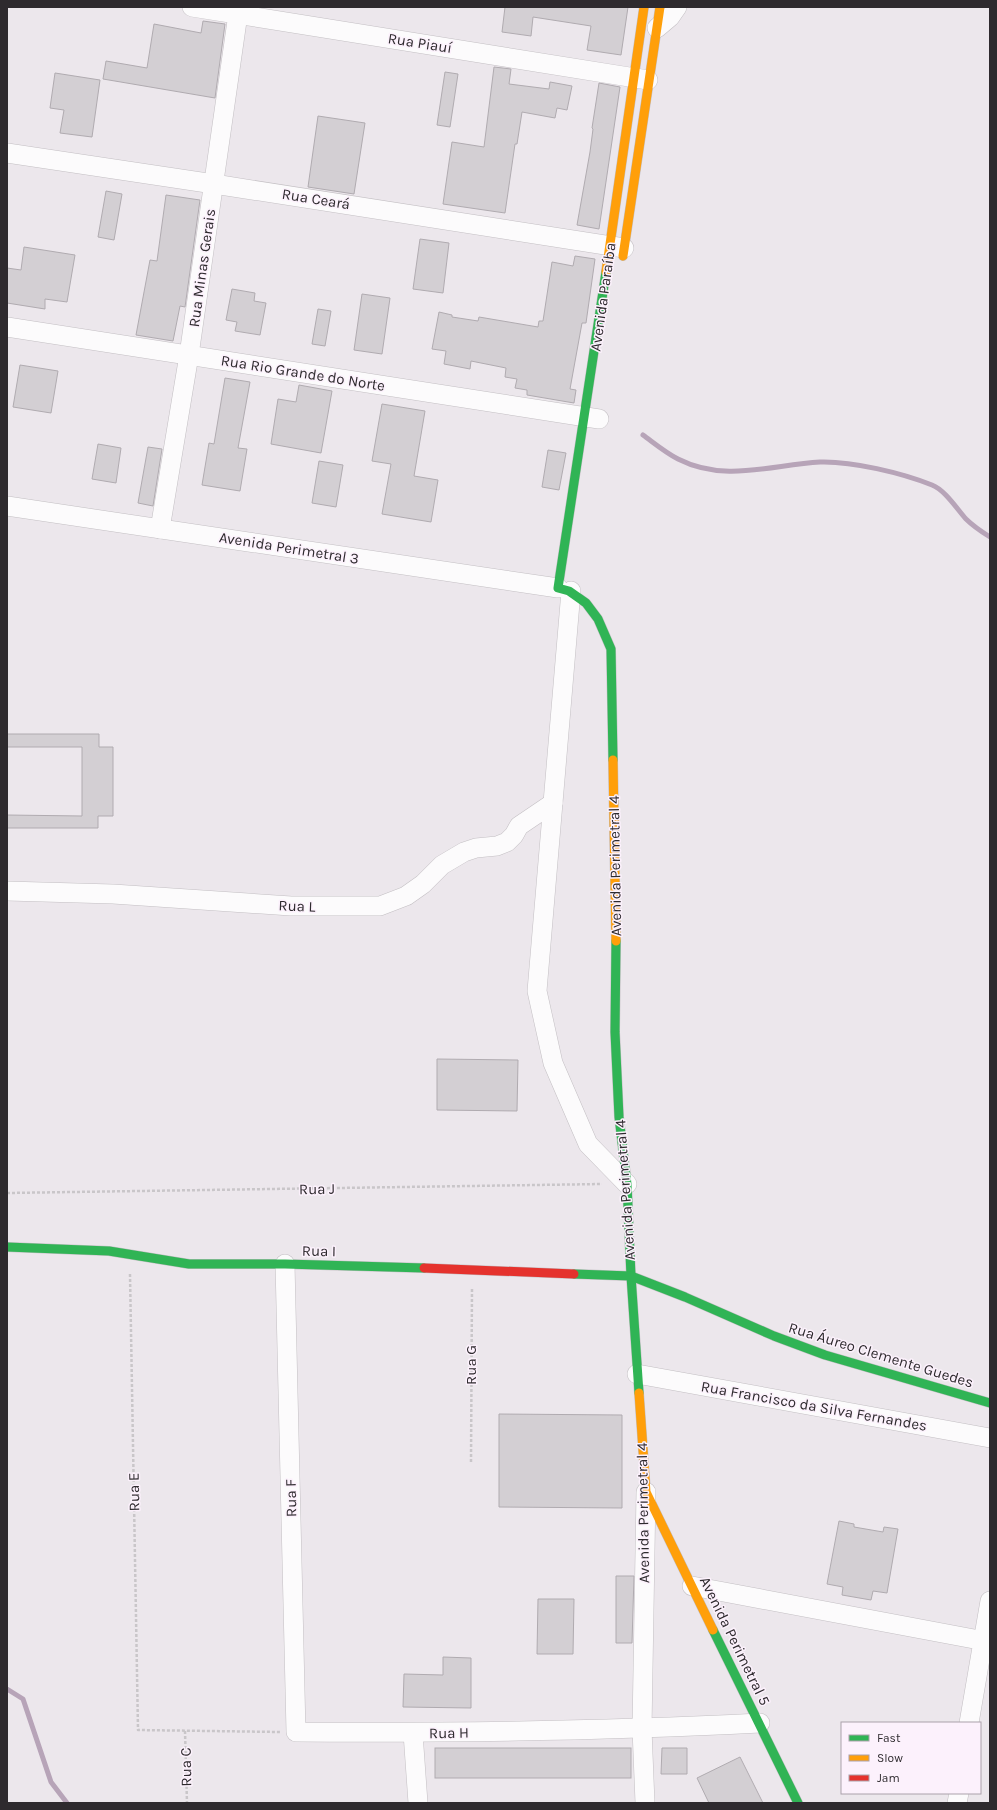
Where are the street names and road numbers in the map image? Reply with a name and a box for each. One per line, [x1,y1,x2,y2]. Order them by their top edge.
street label: Rua Piauí [387,29,454,57]
street label: Rua Ceará [281,185,351,213]
street label: Rua Minas Gerais [185,208,219,328]
street label: Avenida Paraíba [586,241,620,353]
street label: Rua Rio Grande do Norte [220,351,386,395]
street label: Avenida Perimetral 3 [218,528,360,568]
street label: Avenida Perimetral 4 [605,795,625,937]
street label: Rua L [278,896,316,916]
street label: Avenida Perimetral 4 [611,1119,639,1261]
street label: Rua J [299,1180,335,1198]
street label: Rua I [302,1242,336,1260]
street label: Rua Áureo Clemente Guedes [786,1318,976,1392]
street label: Rua G [462,1345,480,1385]
street label: Rua Francisco da Silva Fernandes [699,1377,929,1435]
street label: Avenida Perimetral 4 [633,1442,653,1584]
street label: Rua E [125,1473,143,1511]
street label: Rua F [282,1479,300,1517]
street label: Avenida Perimetral 5 [696,1574,774,1708]
street label: Rua H [429,1724,469,1742]
street label: Rua C [177,1747,195,1787]

